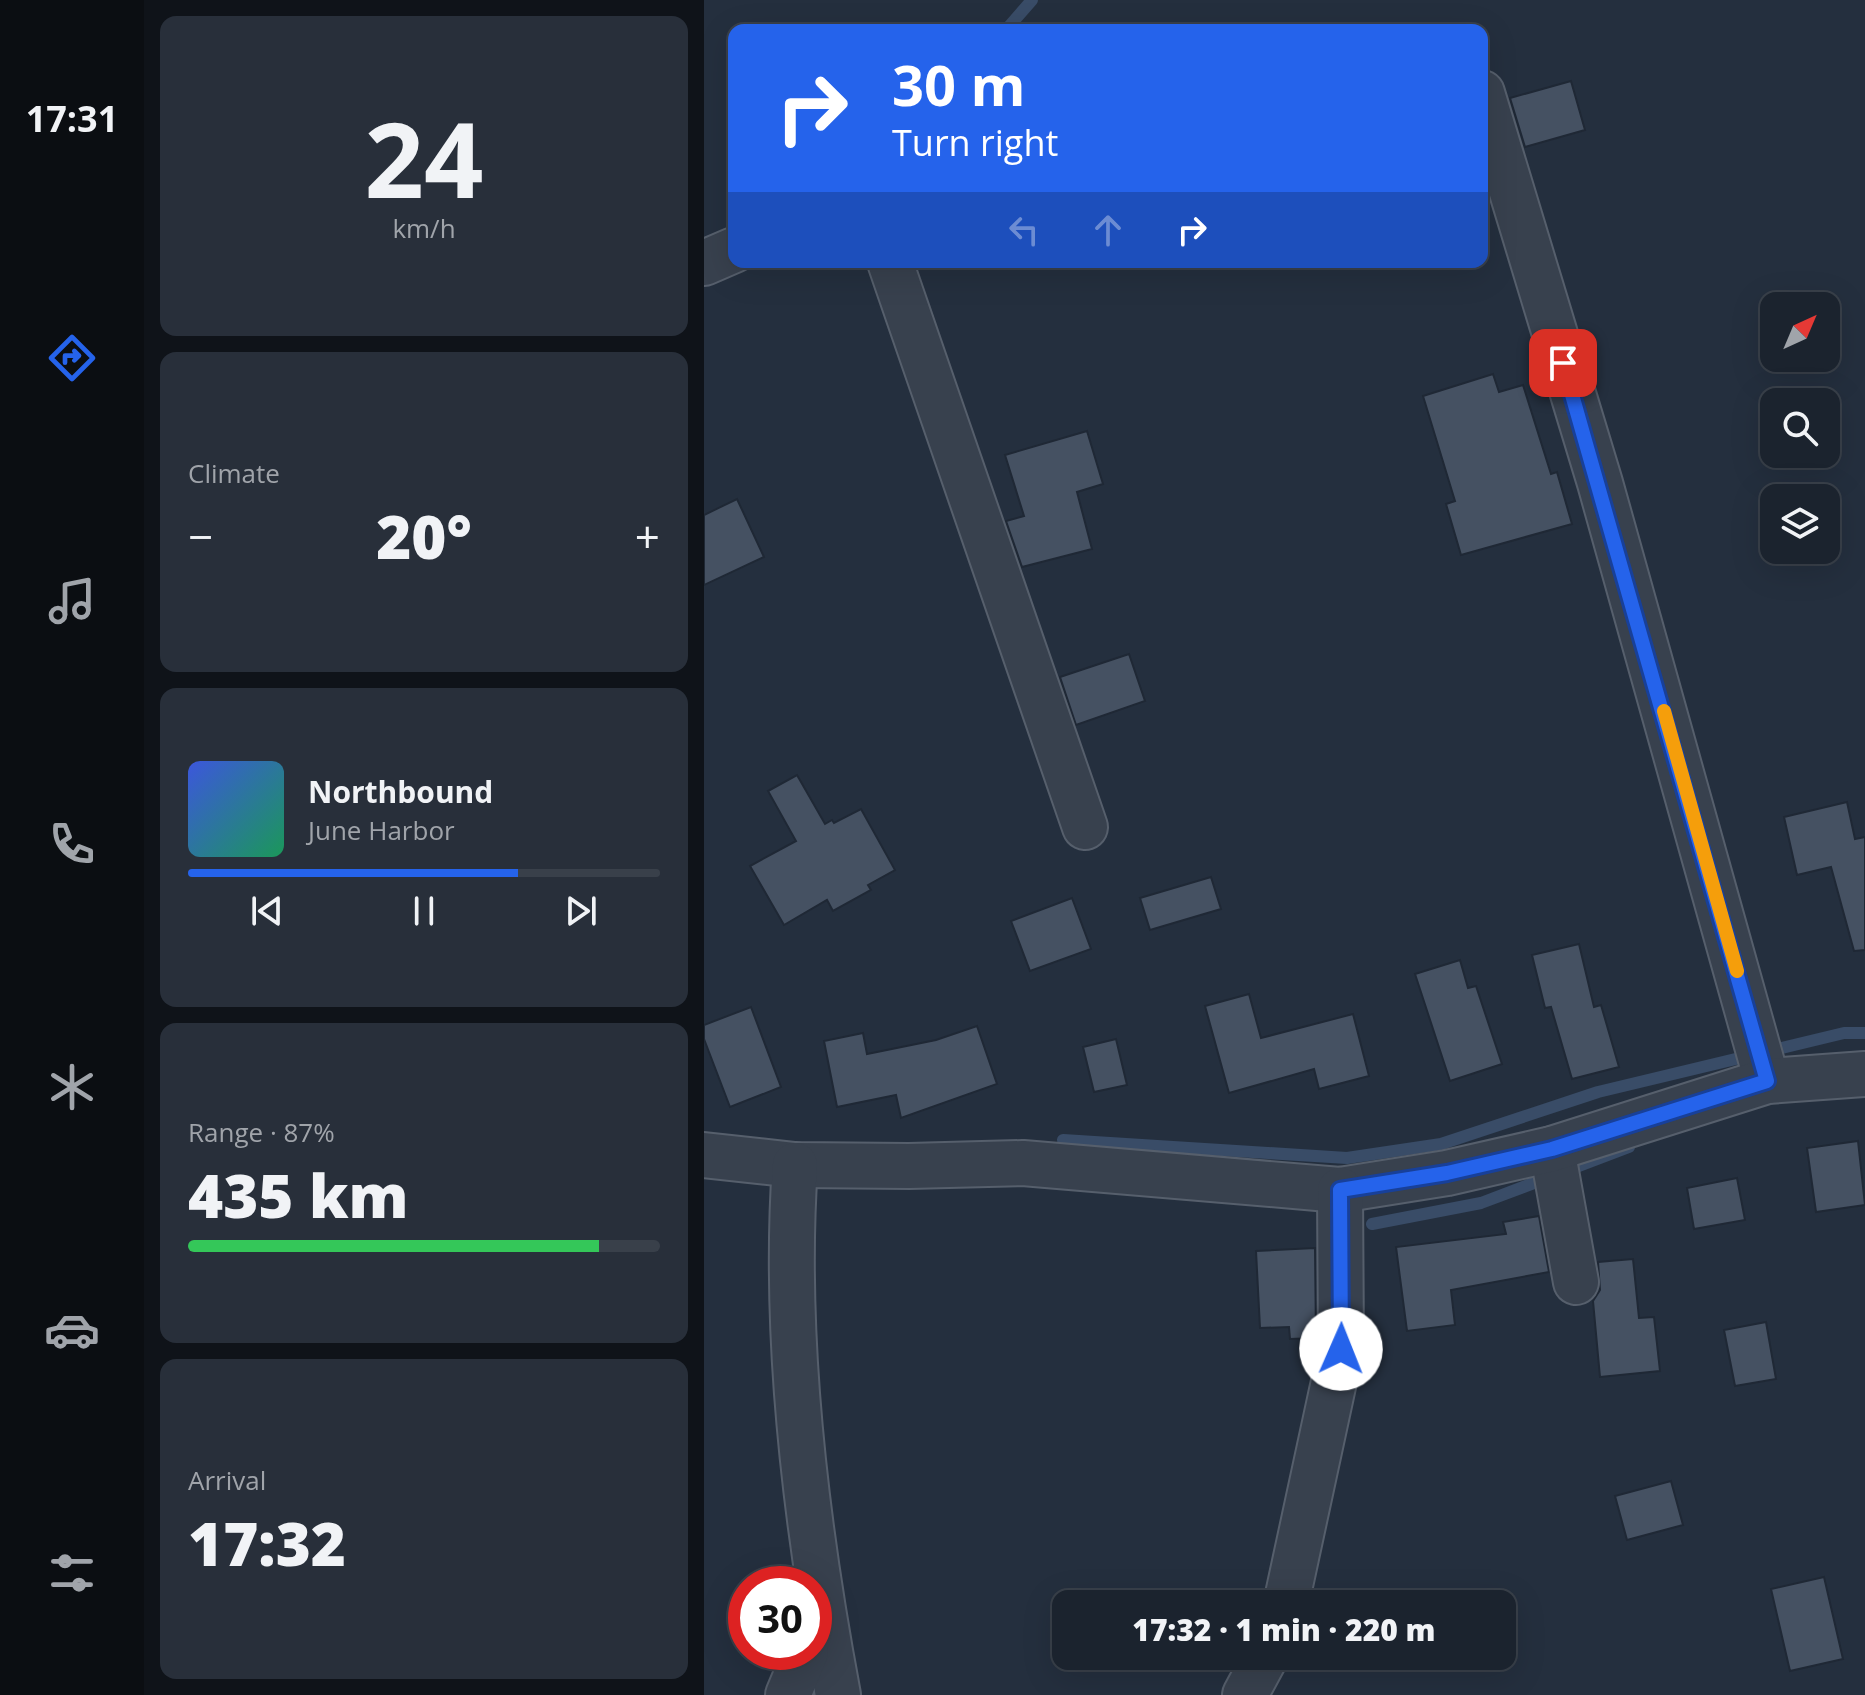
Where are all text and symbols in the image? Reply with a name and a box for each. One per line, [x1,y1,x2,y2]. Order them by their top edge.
text: 30 m [892,46,1026,122]
icon: right [760,56,864,160]
text: 24 [365,87,483,228]
text: 17:31 [26,94,118,143]
text: Turn right [892,118,1058,167]
icon: left [1002,208,1046,252]
icon: ahead [1086,208,1130,252]
icon: right [1170,208,1214,252]
text: km/h [392,210,456,246]
north arrow [1760,292,1840,372]
map controls [1760,292,1840,564]
pin [1529,329,1597,397]
icon: directions [44,330,100,386]
icon: arrive [1541,341,1585,385]
button: search [1760,388,1840,468]
text: Climate [188,455,280,491]
button: layers [1760,484,1840,564]
text: 20° [376,495,472,577]
text: − [188,506,213,566]
text: + [635,506,660,566]
icon: music [44,573,100,629]
text: Northbound [308,771,493,812]
text: June Harbor [308,812,455,848]
icon: phone [44,816,100,872]
icon: previous [245,889,289,933]
icon: pause [402,889,446,933]
icon: next [559,889,603,933]
icon: climate [44,1059,100,1115]
text: Range · 87% [188,1114,335,1150]
text: 435 km [188,1154,409,1236]
icon: car [44,1302,100,1358]
position arrow [1299,1307,1383,1391]
text: Arrival [188,1462,266,1498]
text: 17:32 [188,1502,346,1584]
icon: filters [44,1545,100,1601]
speed limit sign: 30 [728,1566,832,1670]
text: 17:32 · 1 min · 220 m [1132,1609,1436,1650]

